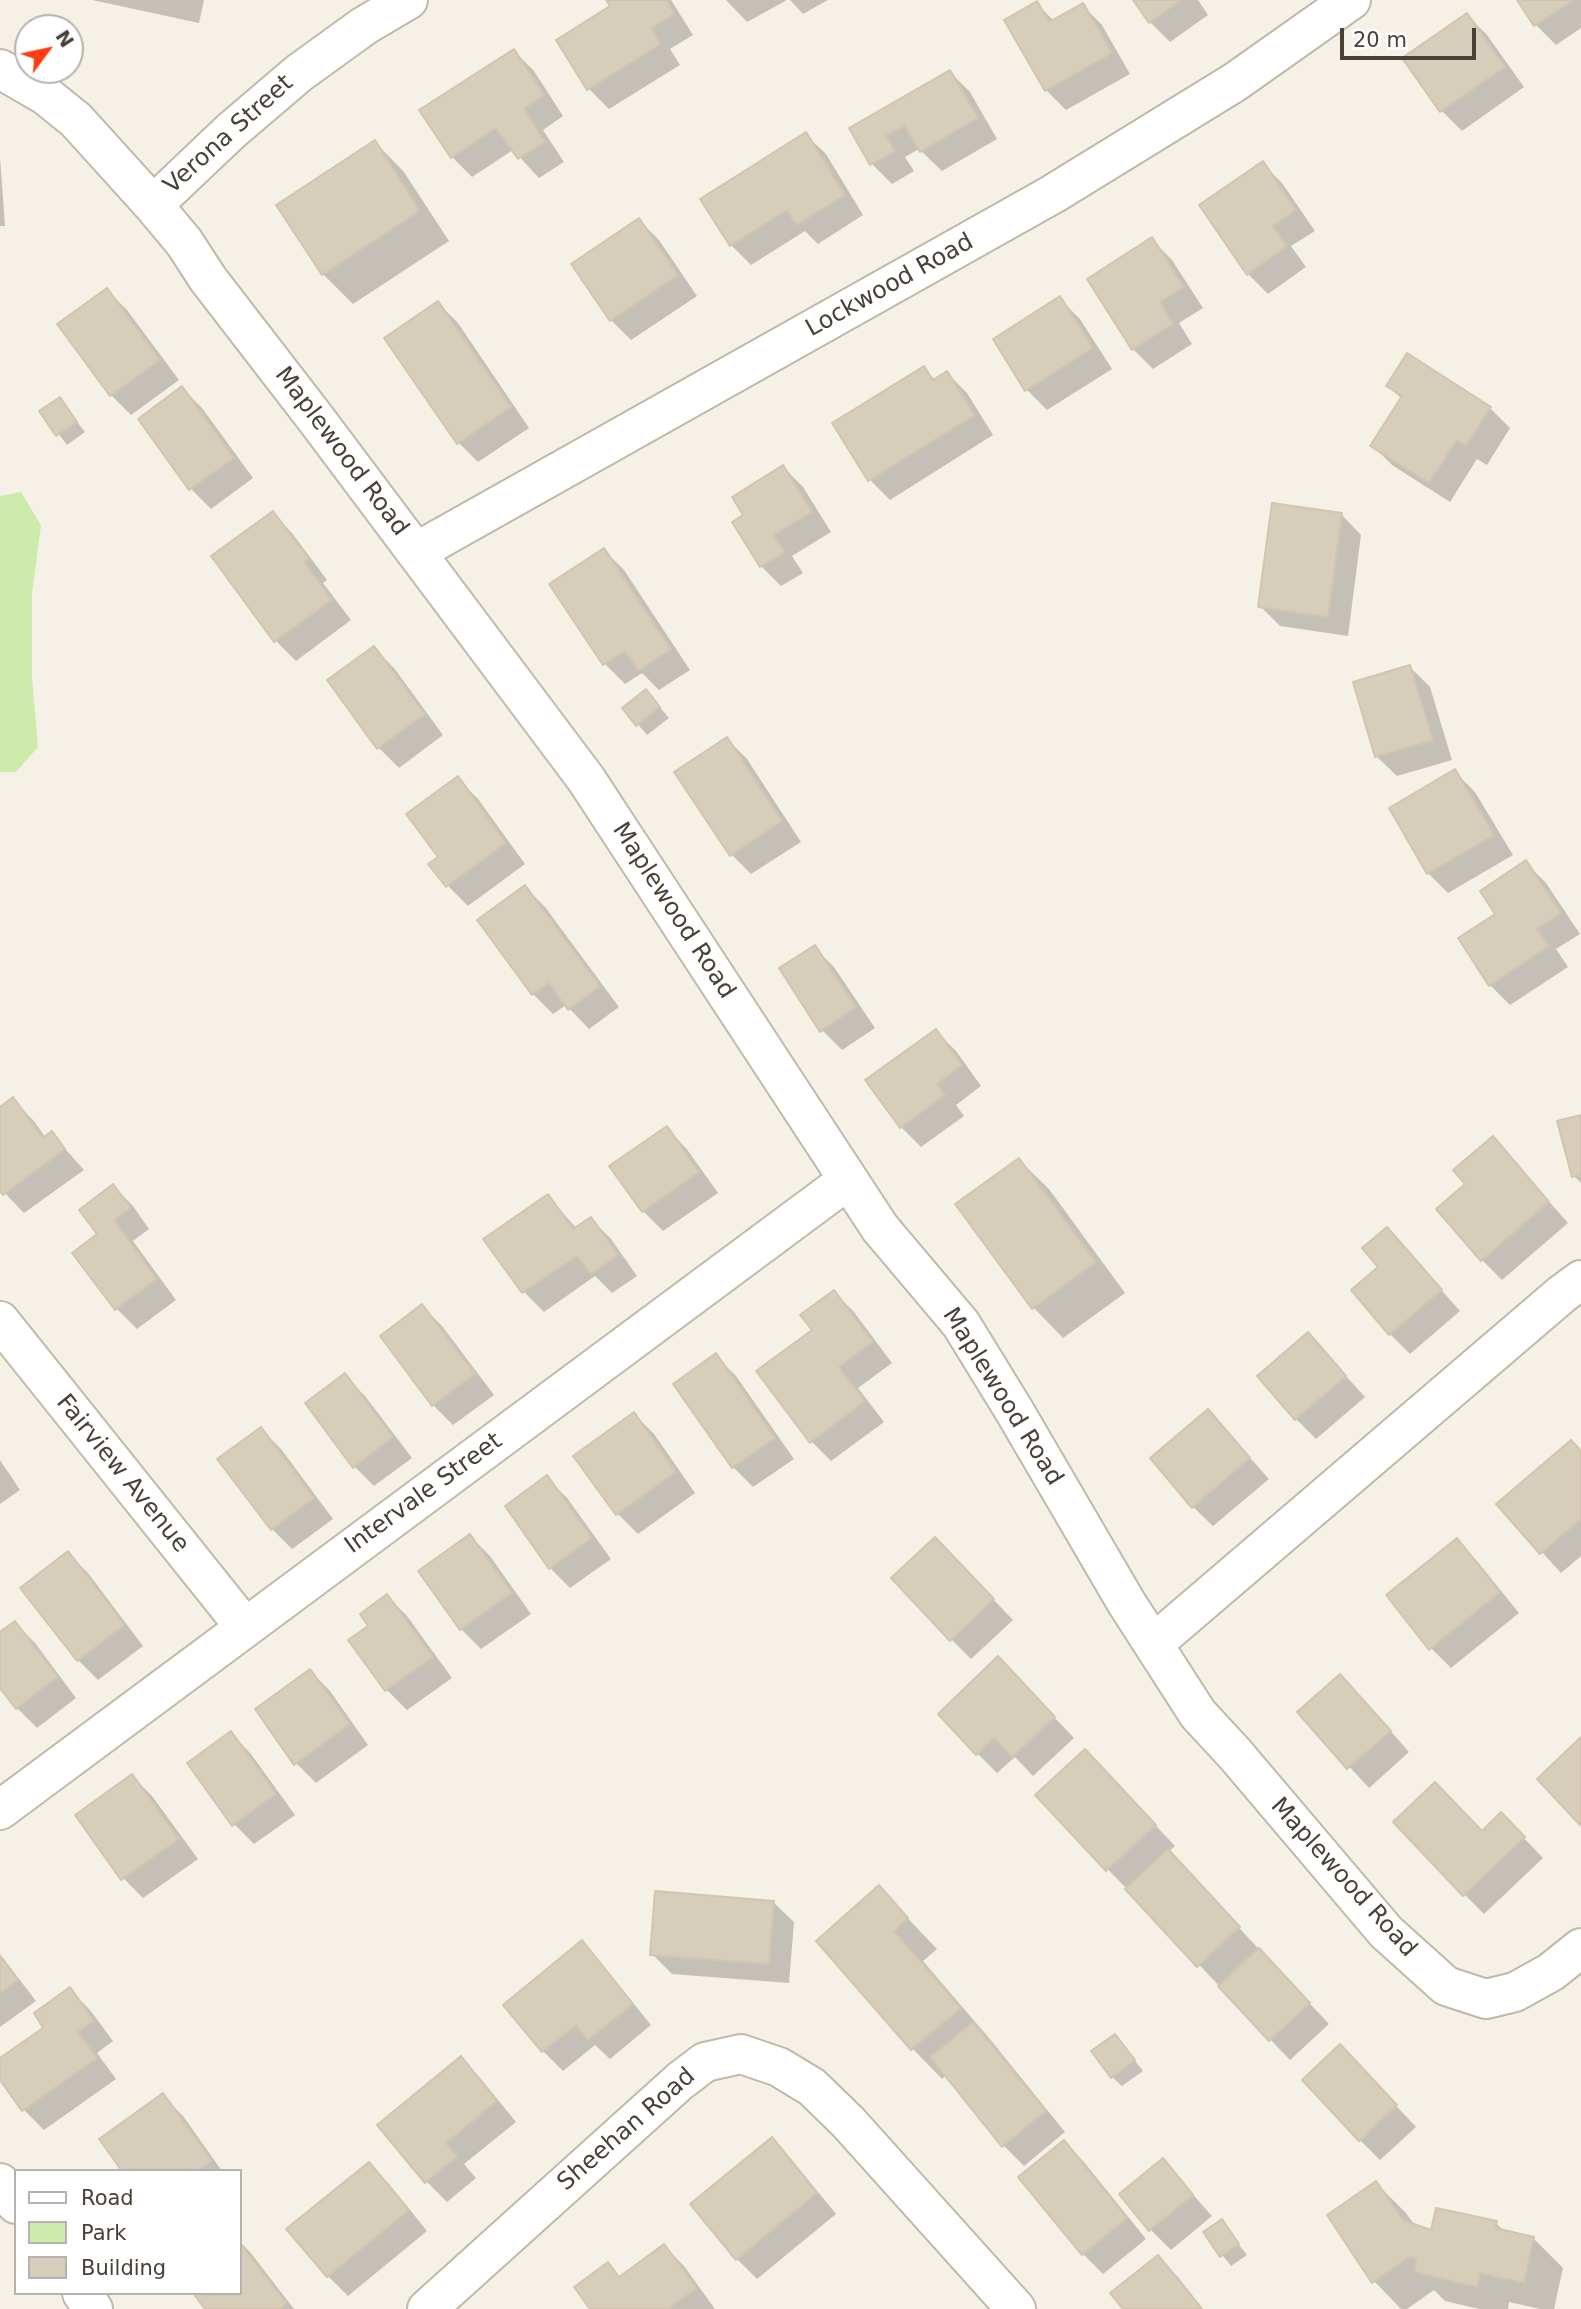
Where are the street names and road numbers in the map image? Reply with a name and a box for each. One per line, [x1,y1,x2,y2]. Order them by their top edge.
street label: Verona Street [158,69,300,201]
street label: Lockwood Road [801,228,979,344]
street label: Maplewood Road [268,362,414,542]
street label: Maplewood Road [605,818,741,1004]
street label: Maplewood Road [936,1303,1068,1491]
street label: Fairview Avenue [49,1389,195,1559]
street label: Intervale Street [340,1427,508,1561]
street label: Maplewood Road [1264,1793,1422,1963]
street label: Sheehan Road [552,2062,702,2198]

